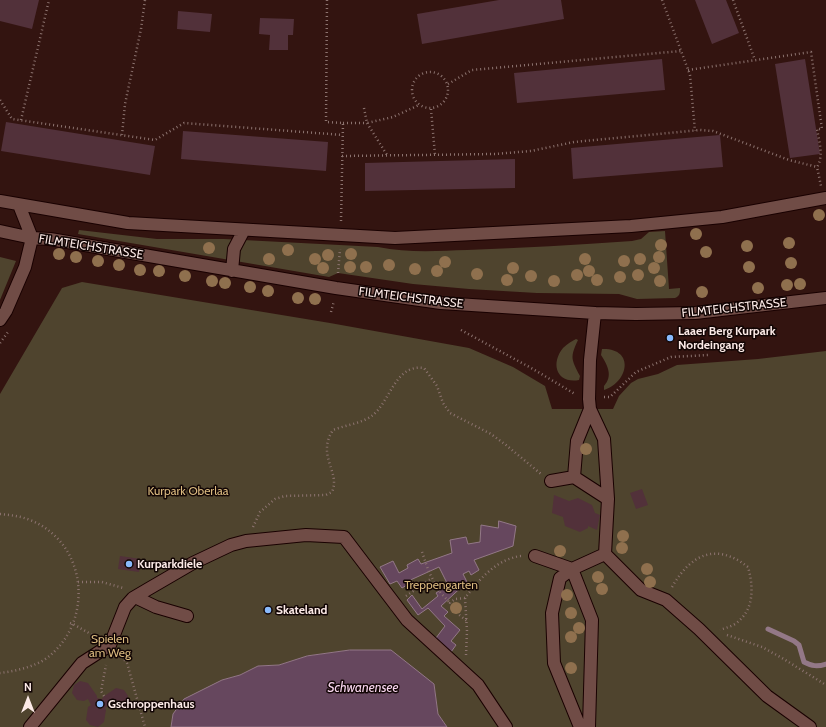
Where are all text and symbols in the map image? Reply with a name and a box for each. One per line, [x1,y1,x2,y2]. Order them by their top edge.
street label: FILMTEICHSTRASSE [38,232,144,262]
street label: FILMTEICHSTRASSE [358,284,464,312]
street label: FILMTEICHSTRASSE [681,295,787,321]
place label: Laaer Berg Kurpark Nordeingang [678,324,775,352]
marker: Laaer Berg Kurpark Nordeingang [665,333,675,343]
park label: Kurpark Oberlaa [147,484,229,498]
place label: Kurparkdiele [137,557,202,571]
marker: Kurparkdiele [124,559,134,569]
park label: Treppengarten [404,578,478,592]
place label: Skateland [276,603,327,617]
marker: Skateland [263,605,273,615]
park label: Spielen am Weg [89,632,131,660]
north arrow [8,679,48,719]
text: N [24,680,32,694]
water label: Schwanensee [328,680,398,696]
place label: Gschroppenhaus [108,697,195,711]
marker: Gschroppenhaus [95,699,105,709]

